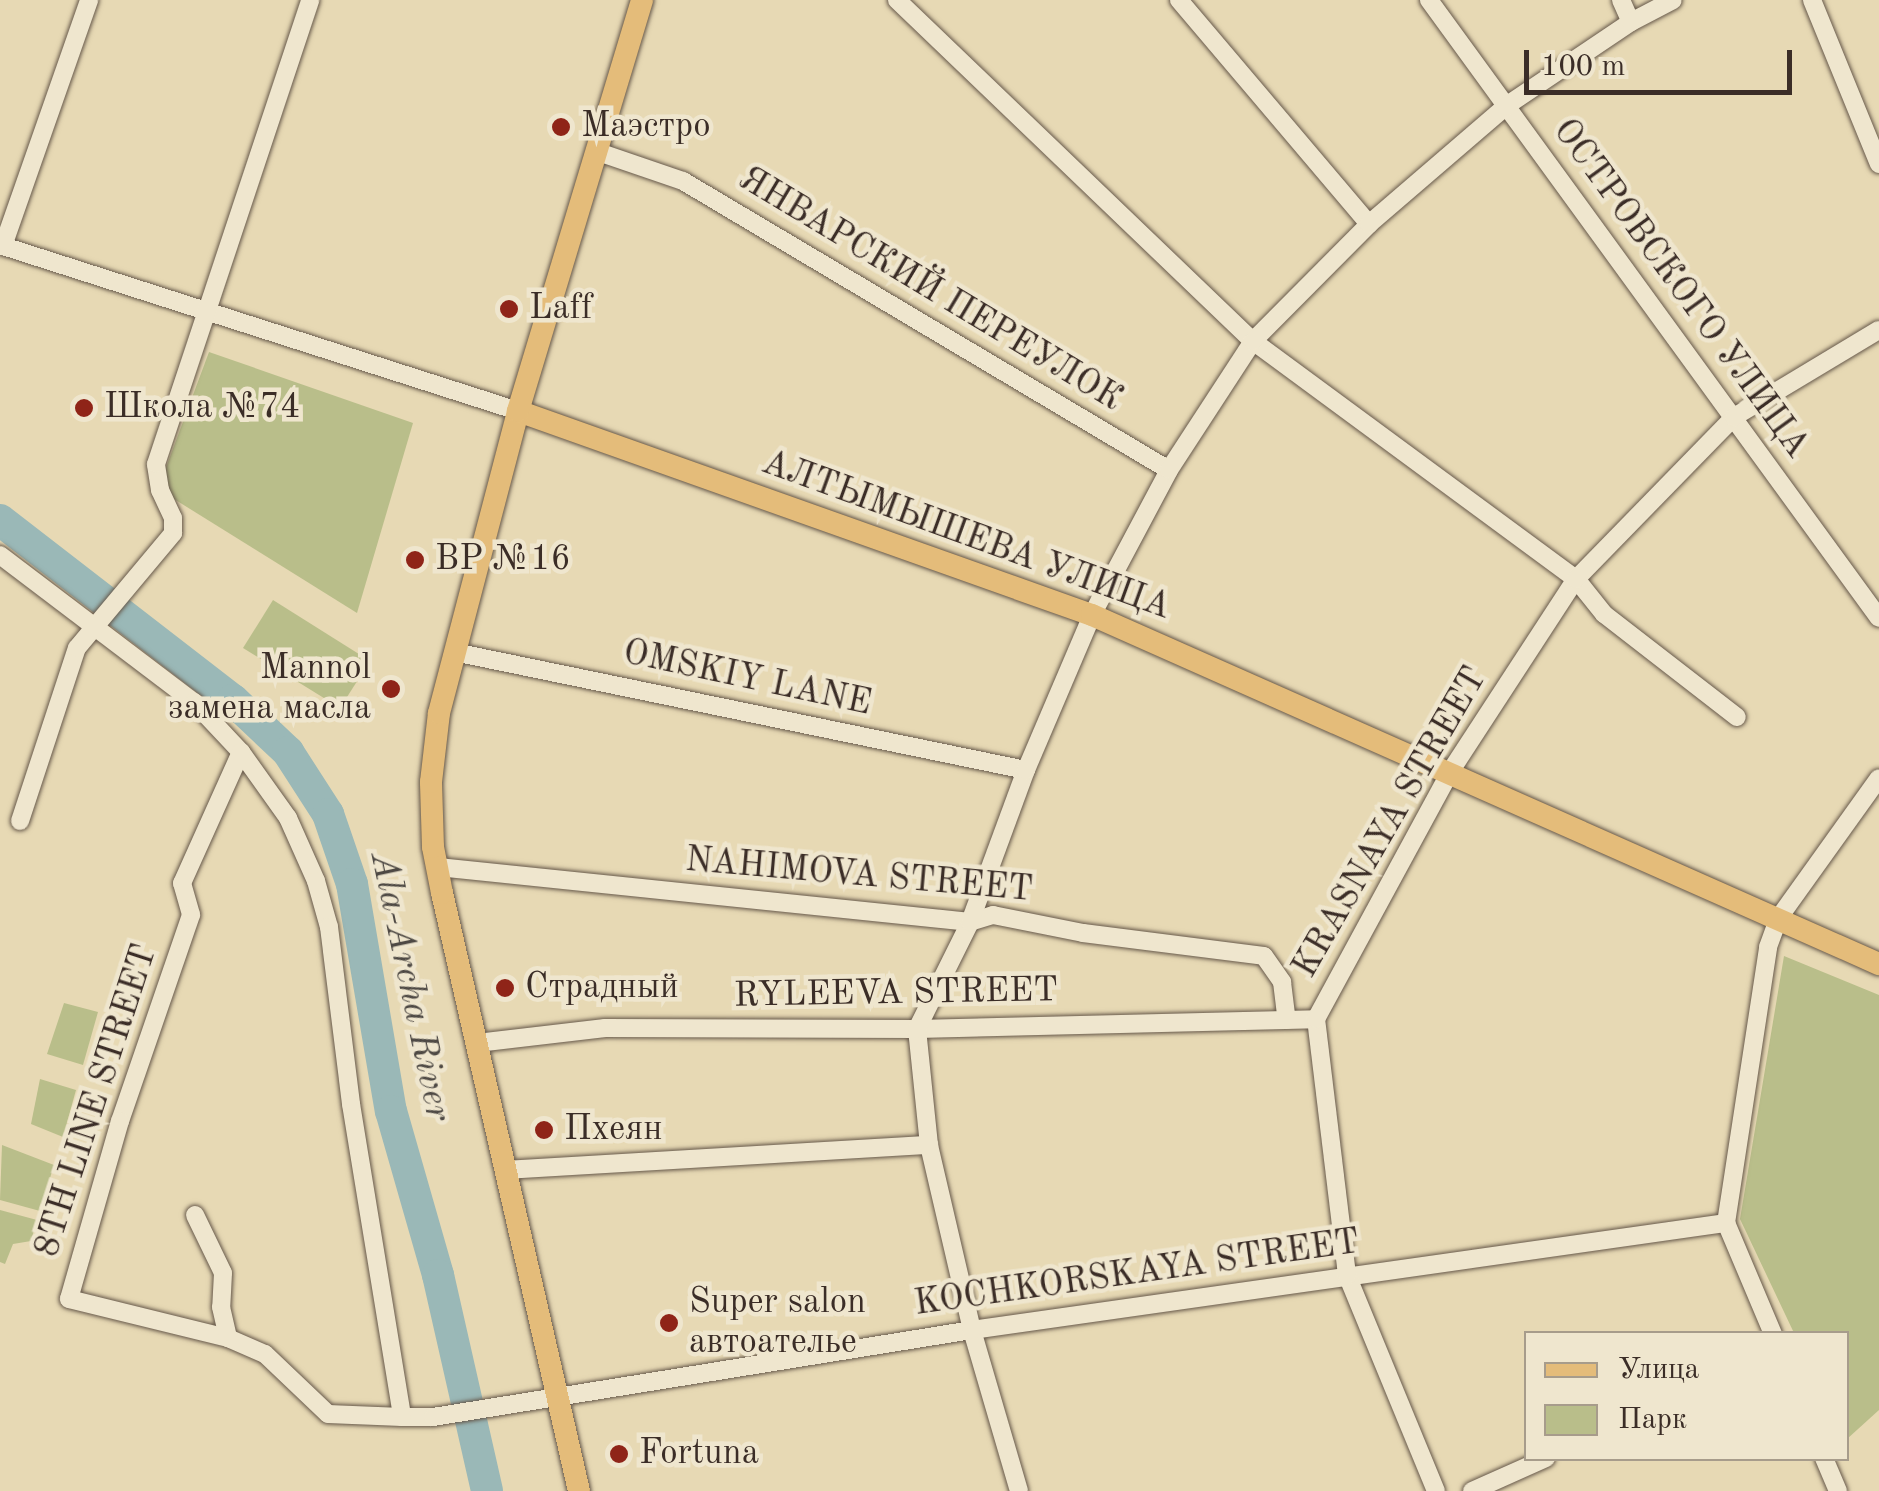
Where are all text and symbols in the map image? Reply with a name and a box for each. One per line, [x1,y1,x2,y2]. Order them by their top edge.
scale bar [1529,30,1796,92]
text: 100 m [1541,52,1625,82]
place label: Маэстро [581,106,711,148]
street label: ОСТРОВСКОГО УЛИЦА [1543,111,1817,467]
marker: Маэстро [550,116,572,138]
street label: ЯНВАРСКИЙ ПЕРЕУЛОК [730,159,1130,421]
place label: Laff [529,288,593,330]
marker: Laff [498,298,520,320]
place label: Школа №74 [104,387,300,429]
marker: Школа №74 [73,397,95,419]
street label: АЛТЫМЫШЕВА УЛИЦА [756,442,1176,630]
place label: BP №16 [435,539,571,581]
marker: BP №16 [404,549,426,571]
street label: OMSKIY LANE [619,632,875,726]
place label: Mannol замена масла [168,648,371,730]
street label: KRASNAYA STREET [1285,660,1497,986]
marker: Mannol замена масла [380,678,402,700]
street label: NAHIMOVA STREET [684,840,1034,912]
water label: Ala-Archa River [358,848,460,1126]
street label: 8TH LINE STREET [27,940,167,1262]
place label: Страдный [525,967,679,1009]
street label: RYLEEVA STREET [734,970,1058,1018]
marker: Страдный [494,977,516,999]
place label: Пхеян [564,1109,662,1151]
marker: Пхеян [533,1119,555,1141]
street label: KOCHKORSKAYA STREET [912,1222,1362,1326]
place label: Super salon автоателье [689,1282,866,1364]
marker: Super salon автоателье [658,1312,680,1334]
legend [1524,1331,1849,1461]
text: Улица [1618,1355,1699,1385]
text: Парк [1618,1405,1687,1435]
place label: Fortuna [639,1433,759,1475]
marker: Fortuna [608,1443,630,1465]

